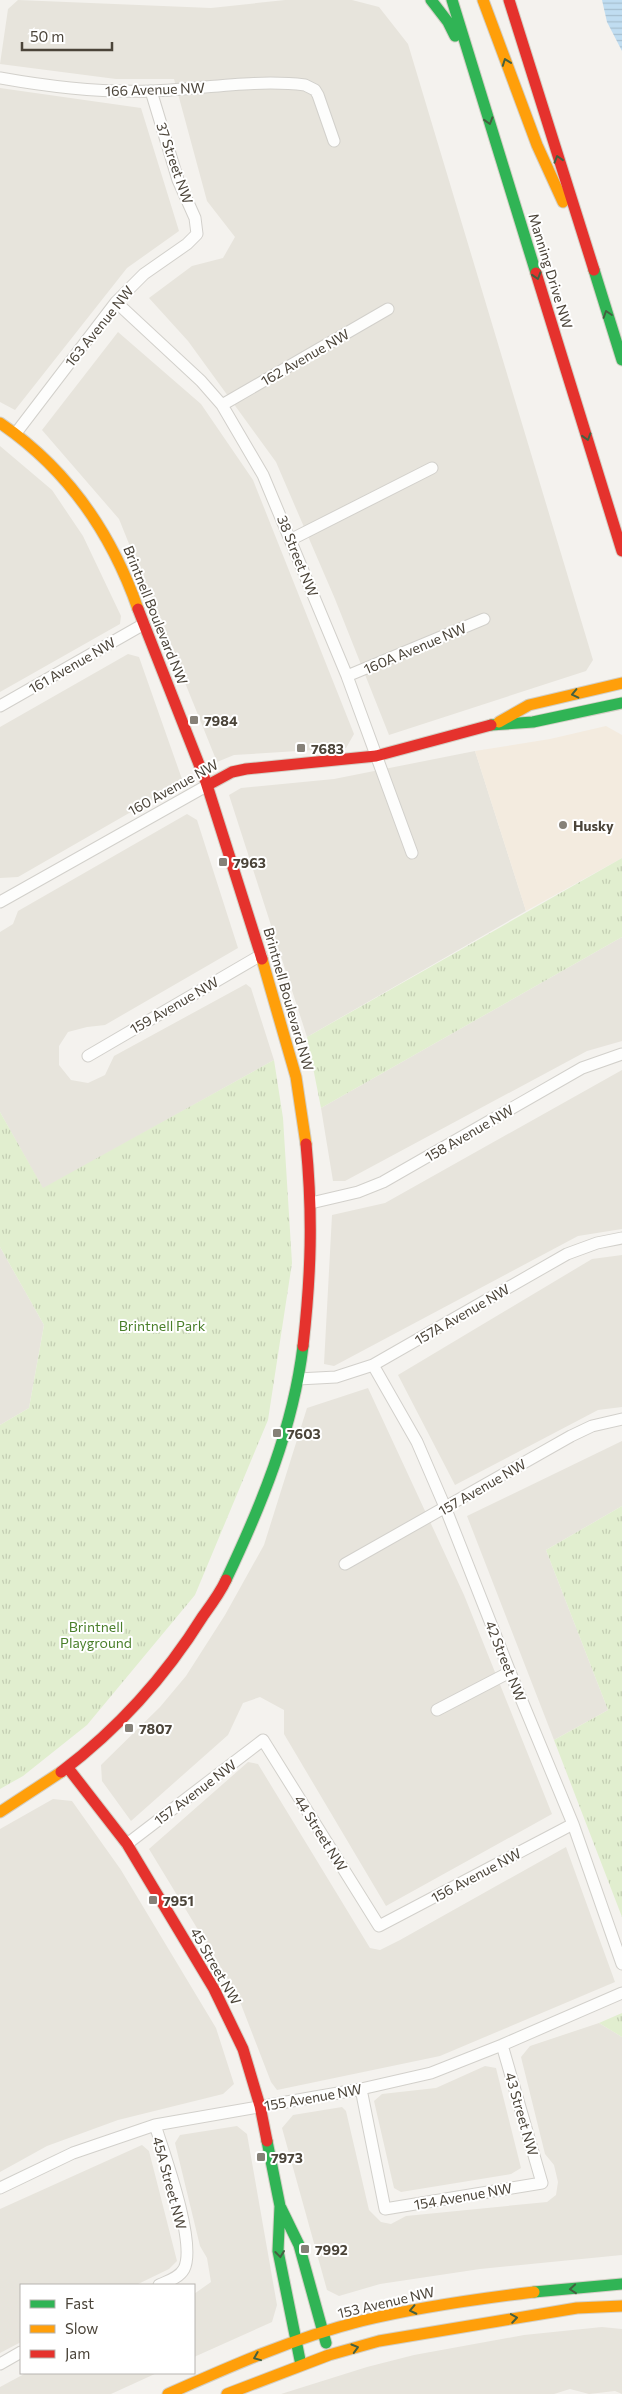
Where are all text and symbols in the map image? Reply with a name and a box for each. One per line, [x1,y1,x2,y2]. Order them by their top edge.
scale bar [22,20,112,52]
text: 50 m [30,27,64,45]
one-way arrow [502,58,512,67]
street label: 166 Avenue NW [105,79,205,99]
one-way arrow [483,116,493,124]
street label: 37 Street NW [153,120,197,206]
one-way arrow [554,155,564,164]
street label: Manning Drive NW [525,211,577,331]
one-way arrow [531,271,541,280]
street label: 163 Avenue NW [61,282,137,370]
one-way arrow [603,310,613,319]
street label: 162 Avenue NW [258,325,352,389]
one-way arrow [581,432,591,440]
street label: 38 Street NW [274,513,322,599]
street label: Brintnell Boulevard NW [120,543,192,687]
street label: 160A Avenue NW [361,619,469,677]
street label: 161 Avenue NW [26,633,118,697]
one-way arrow [570,688,579,699]
place label: 7984 [204,712,238,729]
marker: 7984 [188,714,200,726]
place label: 7683 [311,740,344,757]
marker: 7683 [295,742,307,754]
street label: 160 Avenue NW [125,755,221,819]
place label: Husky [573,817,614,834]
marker: Husky [557,819,569,831]
place label: 7963 [233,854,266,871]
marker: 7963 [217,856,229,868]
street label: Brintnell Boulevard NW [260,925,318,1073]
street label: 159 Avenue NW [127,973,221,1037]
street label: 158 Avenue NW [422,1101,516,1165]
street label: 157A Avenue NW [412,1280,512,1348]
park label: Brintnell Park [119,1317,206,1334]
place label: 7603 [287,1425,321,1442]
marker: 7603 [271,1427,283,1439]
street label: 157 Avenue NW [435,1455,529,1519]
park label: Brintnell Playground [60,1618,132,1651]
street label: 42 Street NW [482,1618,530,1704]
place label: 7807 [139,1720,172,1737]
marker: 7807 [123,1722,135,1734]
street label: 157 Avenue NW [151,1756,239,1828]
street label: 44 Street NW [291,1792,351,1874]
street label: 156 Avenue NW [428,1844,524,1906]
place label: 7951 [163,1892,194,1909]
marker: 7951 [147,1894,159,1906]
street label: 45 Street NW [187,1924,245,2008]
street label: 43 Street NW [502,2070,542,2158]
street label: 155 Avenue NW [263,2080,363,2114]
street label: 45A Street NW [149,2135,191,2231]
place label: 7973 [271,2149,303,2166]
marker: 7973 [255,2151,267,2163]
street label: 154 Avenue NW [413,2179,513,2213]
place label: 7992 [315,2241,348,2258]
marker: 7992 [299,2243,311,2255]
one-way arrow [274,2251,285,2259]
street label: 153 Avenue NW [336,2283,436,2321]
one-way arrow [569,2283,577,2294]
legend [20,2284,195,2374]
text: Fast [65,2294,94,2312]
one-way arrow [408,2304,417,2315]
one-way arrow [510,2314,519,2324]
text: Slow [65,2319,98,2337]
one-way arrow [350,2343,358,2353]
text: Jam [65,2344,90,2362]
one-way arrow [254,2352,262,2362]

